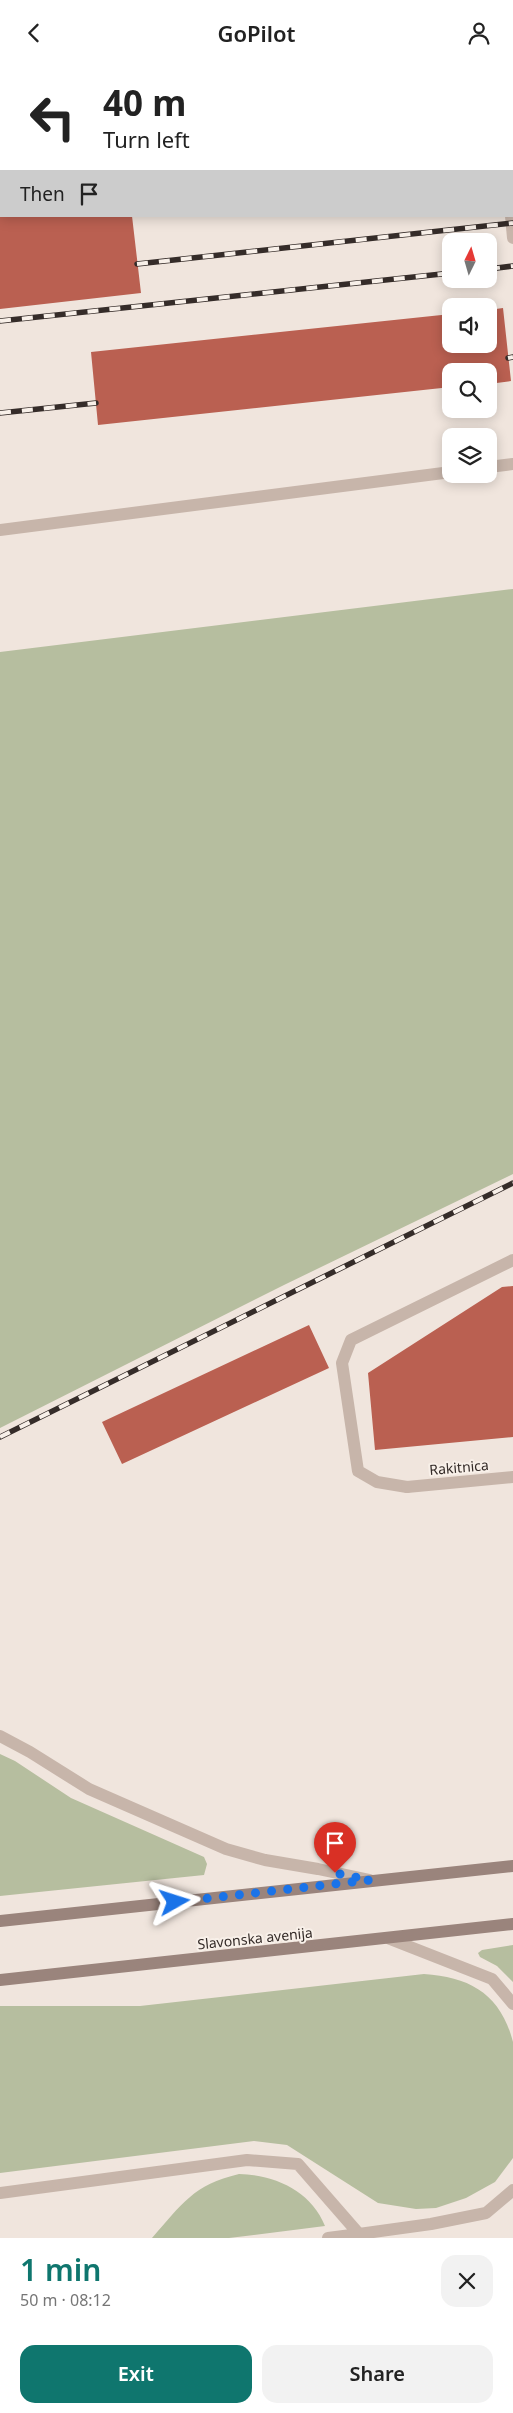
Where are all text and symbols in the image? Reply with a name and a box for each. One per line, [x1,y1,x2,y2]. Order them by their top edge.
text: GoPilot [217,18,296,48]
icon: back [20,19,48,47]
icon: person [465,19,493,47]
text: 40 m [103,79,186,126]
icon: left [20,85,85,150]
text: Turn left [103,124,190,154]
icon: arrive [75,180,103,208]
text: Then [20,181,65,207]
north arrow [442,233,498,287]
map controls [442,233,497,483]
button: sound [442,298,497,353]
button: search [442,363,497,418]
button: layers [442,428,497,483]
street label: Rakitnica [429,1455,489,1479]
pin [314,1822,356,1873]
icon: arrive [321,1829,349,1857]
position arrow [148,1875,200,1927]
street label: Slavonska avenija [196,1923,314,1953]
text: 1 min [20,2249,101,2290]
button: close [441,2255,493,2307]
text: 50 m · 08:12 [20,2289,111,2311]
button: Exit [20,2345,252,2403]
button: Share [262,2345,493,2403]

